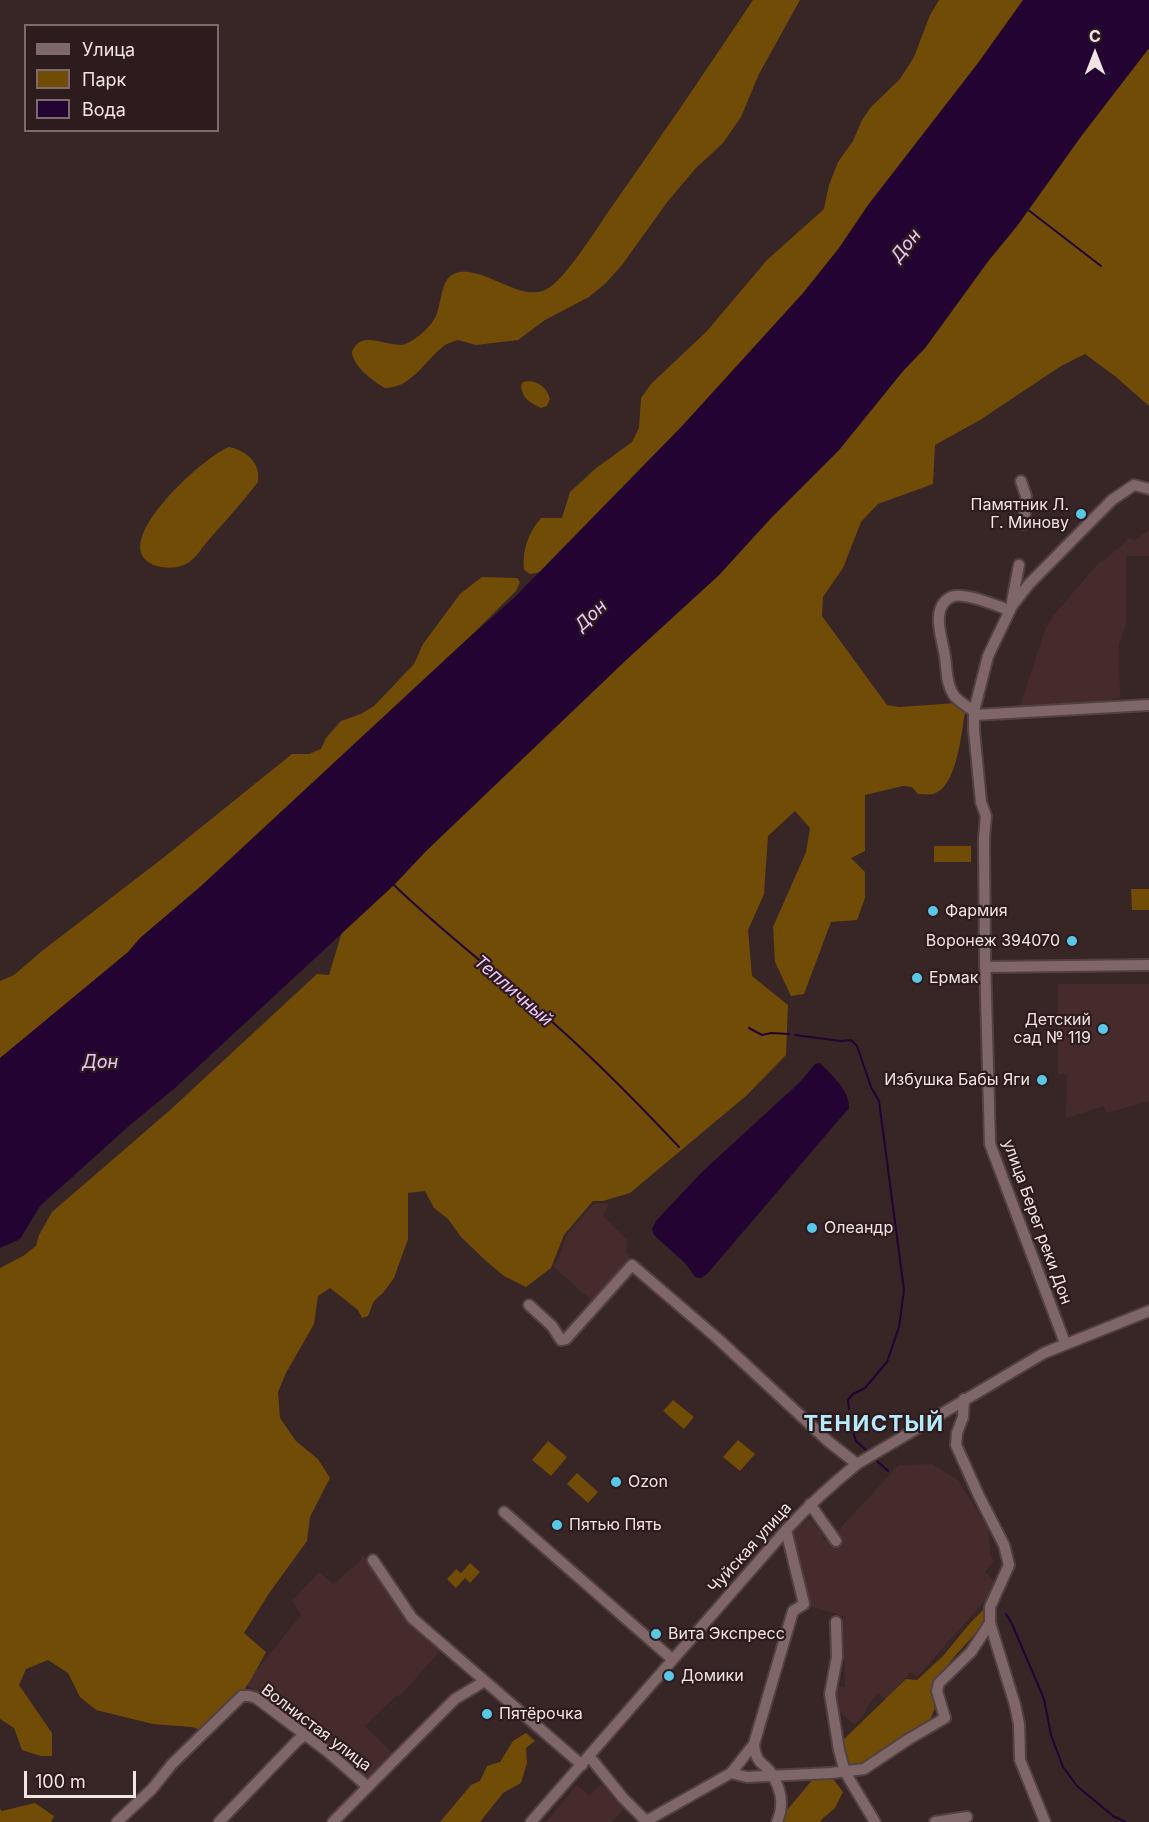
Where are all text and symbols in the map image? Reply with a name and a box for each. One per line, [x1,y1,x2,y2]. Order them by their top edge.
legend [24,24,219,132]
north arrow [1065,24,1125,84]
text: С [1089,26,1101,46]
text: Улица [82,39,135,60]
text: Парк [82,69,126,90]
text: Вода [82,99,126,120]
water label: Дон [886,225,926,267]
place label: Памятник Л. Г. Минову [971,495,1069,533]
marker: Памятник Л. Г. Минову [1074,507,1088,521]
water label: Дон [570,596,612,636]
place label: Фармия [945,901,1008,921]
marker: Фармия [926,904,940,918]
place label: Воронеж 394070 [926,931,1060,951]
marker: Воронеж 394070 [1065,934,1079,948]
water label: Тепличный [469,951,557,1031]
place label: Ермак [929,968,978,988]
marker: Ермак [910,971,924,985]
place label: Детский сад № 119 [1013,1010,1091,1048]
marker: Детский сад № 119 [1096,1022,1110,1036]
water label: Дон [82,1052,118,1074]
place label: Избушка Бабы Яги [884,1070,1030,1090]
marker: Избушка Бабы Яги [1035,1073,1049,1087]
street label: улица Берег реки Дон [998,1137,1076,1307]
place label: Олеандр [824,1218,893,1238]
marker: Олеандр [805,1221,819,1235]
district label: ТЕНИСТЫЙ [803,1411,945,1437]
place label: Ozon [628,1472,668,1492]
marker: Ozon [609,1475,623,1489]
street label: Чуйская улица [704,1499,796,1597]
place label: Пятью Пять [569,1515,662,1535]
marker: Пятью Пять [550,1518,564,1532]
place label: Вита Экспресс [668,1624,785,1644]
marker: Вита Экспресс [649,1627,663,1641]
place label: Домики [681,1666,744,1686]
marker: Домики [662,1669,676,1683]
street label: Волнистая улица [257,1680,375,1776]
place label: Пятёрочка [499,1704,583,1724]
marker: Пятёрочка [480,1707,494,1721]
scale bar [27,1759,140,1797]
text: 100 m [35,1771,86,1792]

